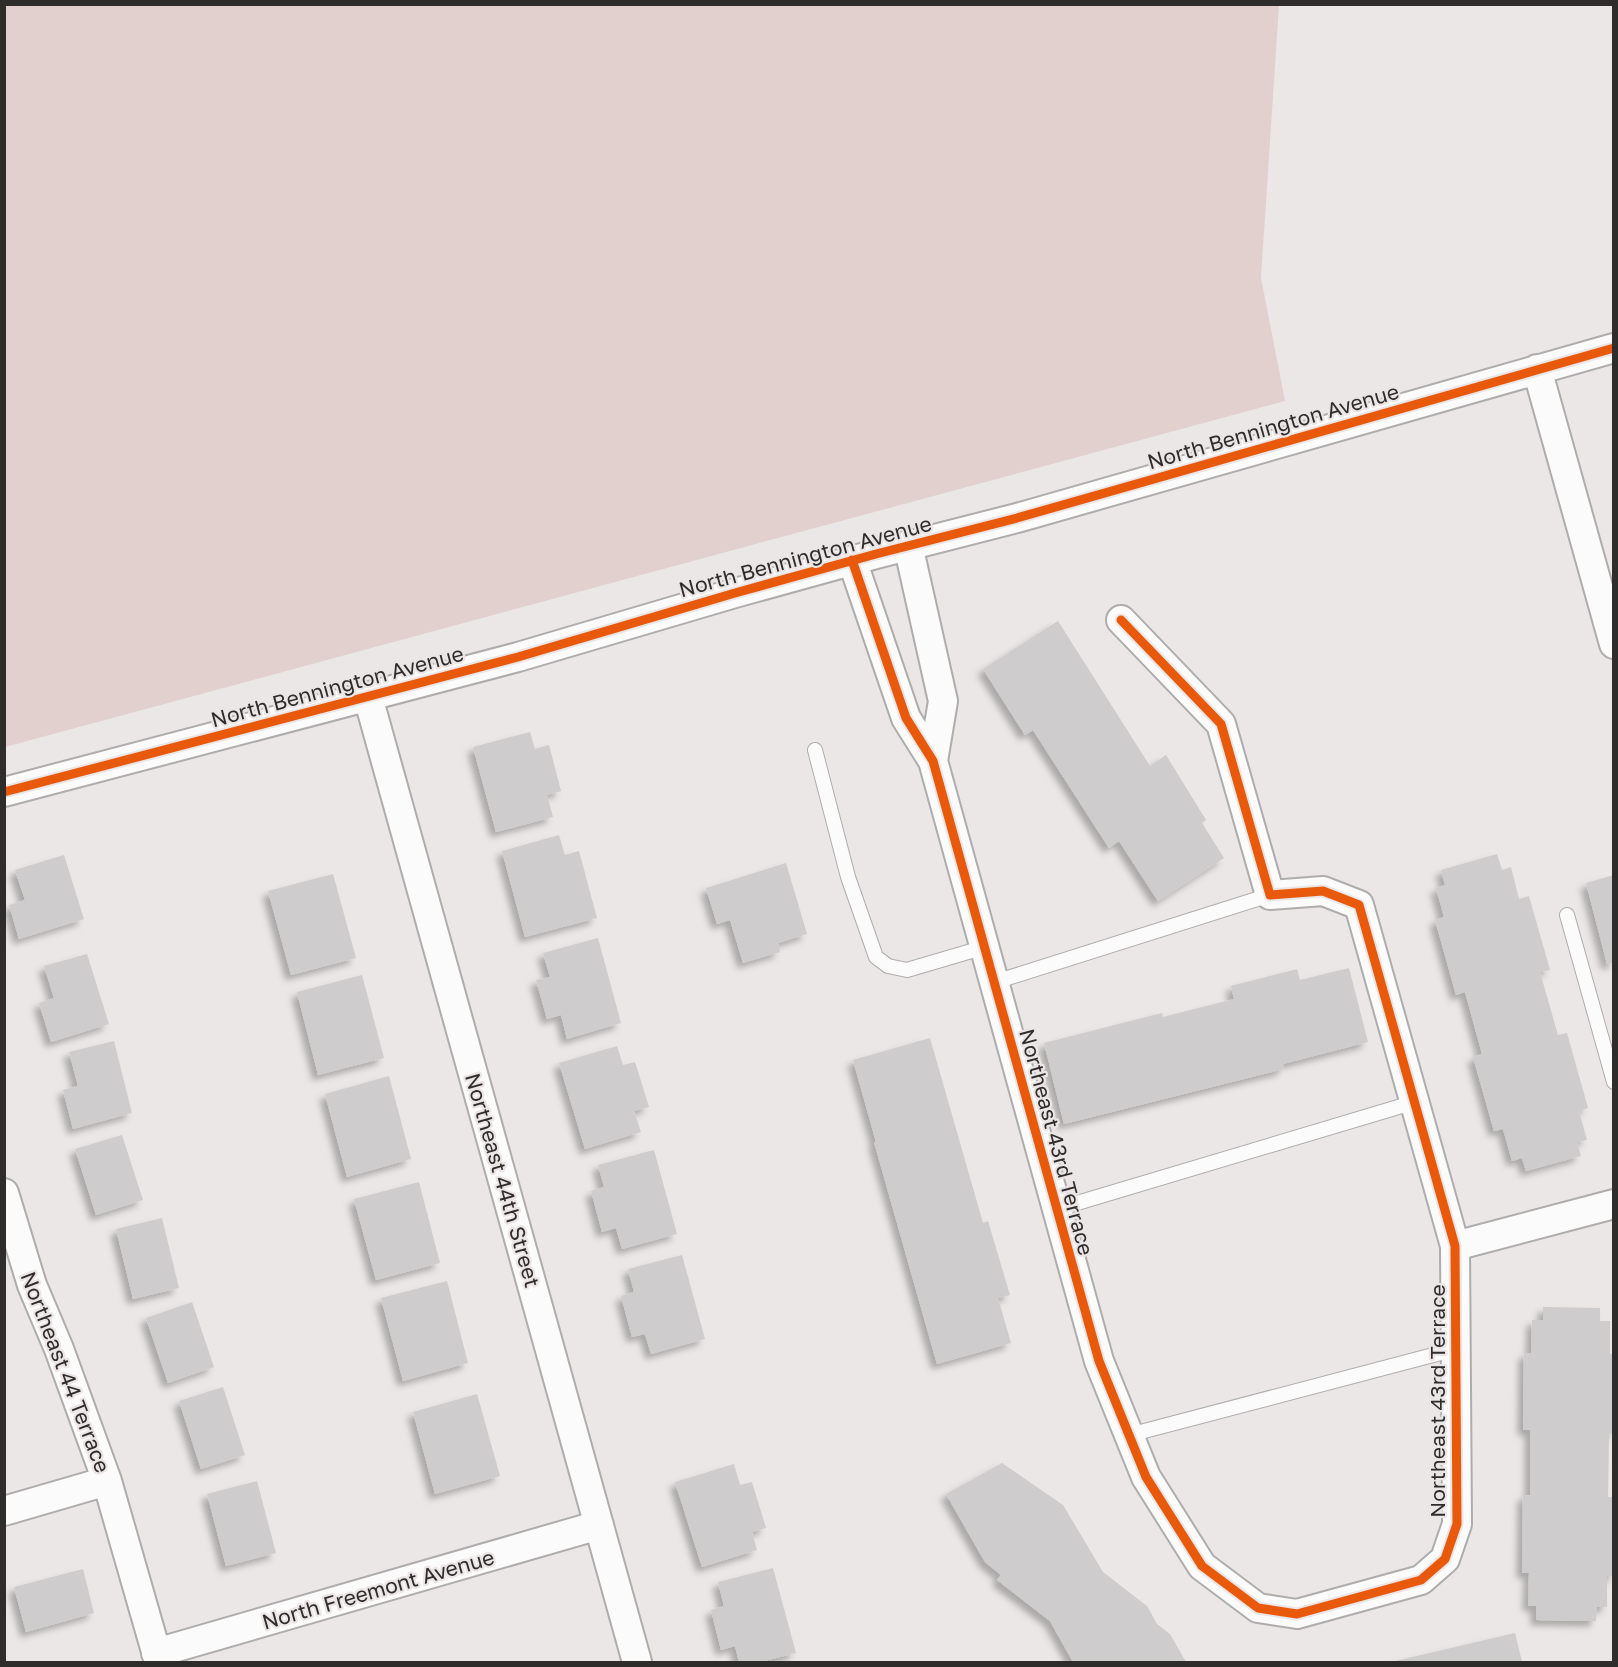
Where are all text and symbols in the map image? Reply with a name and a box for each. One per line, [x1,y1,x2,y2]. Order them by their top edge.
street label: North Bennington Avenue [1144,378,1402,474]
street label: North Bennington Avenue [676,510,934,602]
street label: North Bennington Avenue [208,640,466,732]
street label: Northeast 43rd Terrace [1014,1026,1100,1258]
street label: Northeast 44th Street [460,1070,546,1290]
street label: Northeast 44 Terrace [16,1268,116,1476]
street label: Northeast 43rd Terrace [1424,1284,1450,1518]
street label: North Freemont Avenue [259,1543,497,1635]

